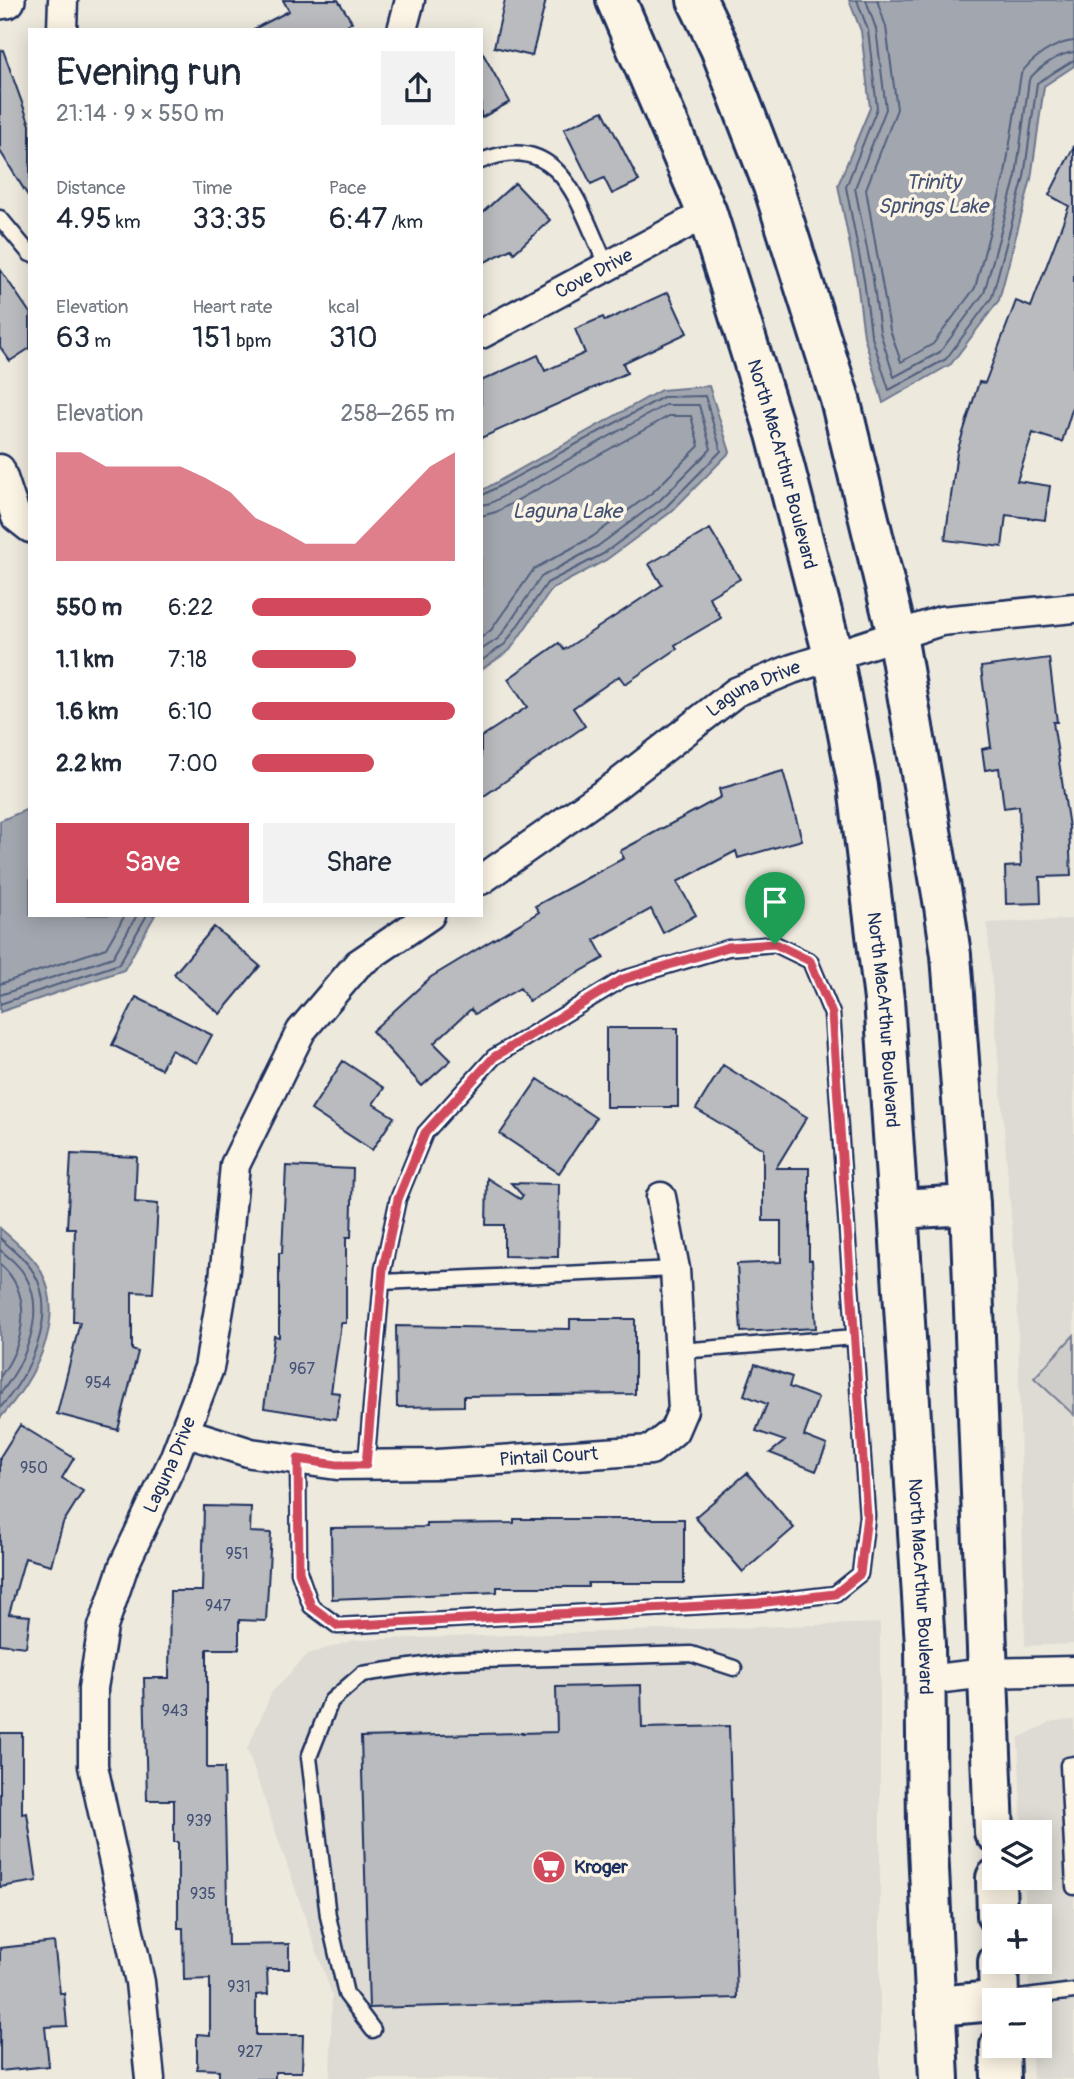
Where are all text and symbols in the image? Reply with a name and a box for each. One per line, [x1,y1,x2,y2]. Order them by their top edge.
text: Evening run [56,49,242,97]
button: share [381,51,455,125]
text: 21:14 · 9 × 550 m [56,99,224,128]
water label: Trinity Springs Lake [878,169,991,220]
text: Distance [56,176,125,200]
text: Time [192,176,232,200]
text: Pace [329,176,366,200]
text: 4.95 [56,200,112,237]
text: 33:35 [192,200,267,237]
text: 6:47 [329,200,387,237]
text: km [112,210,141,234]
text: /km [387,210,423,234]
street label: Cove Drive [551,243,637,304]
text: Elevation [56,295,128,319]
text: Heart rate [192,295,272,319]
text: kcal [329,295,360,319]
text: 63 [56,319,90,356]
text: 151 [192,319,232,356]
text: 310 [329,319,378,356]
text: m [90,329,111,353]
text: bpm [232,329,271,353]
street label: North MacArthur Boulevard [741,357,822,572]
text: Elevation [56,399,144,428]
text: 258–265 m [340,399,455,428]
water label: Laguna Lake [512,498,624,525]
text: 550 m [56,593,122,622]
text: 6:22 [168,593,213,622]
text: 1.1 km [56,645,114,674]
text: 7:18 [168,645,207,674]
street label: Laguna Drive [701,655,804,723]
text: 1.6 km [56,697,118,726]
text: 6:10 [168,697,212,726]
text: 2.2 km [56,749,122,778]
text: 7:00 [168,749,218,778]
button: Save [56,823,249,903]
button: Share [263,823,455,903]
pin [745,872,805,944]
icon: arrive [756,883,794,921]
street label: North MacArthur Boulevard [861,911,905,1128]
house number: 967 [289,1359,315,1379]
house number: 954 [85,1373,111,1393]
street label: Laguna Drive [138,1413,201,1517]
street label: Pintail Court [499,1441,599,1472]
house number: 950 [20,1458,48,1478]
street label: North MacArthur Boulevard [903,1478,938,1695]
house number: 951 [225,1544,249,1564]
house number: 947 [205,1596,232,1616]
house number: 943 [162,1701,188,1721]
house number: 939 [186,1811,212,1831]
map controls [982,1820,1052,2058]
button: layers [982,1820,1052,1890]
supermarket icon: Kroger [530,1848,568,1886]
place label: Kroger [574,1855,628,1879]
house number: 935 [190,1884,216,1904]
button: + [982,1904,1052,1974]
house number: 931 [227,1977,251,1997]
button: − [982,1988,1052,2058]
house number: 927 [237,2042,263,2062]

